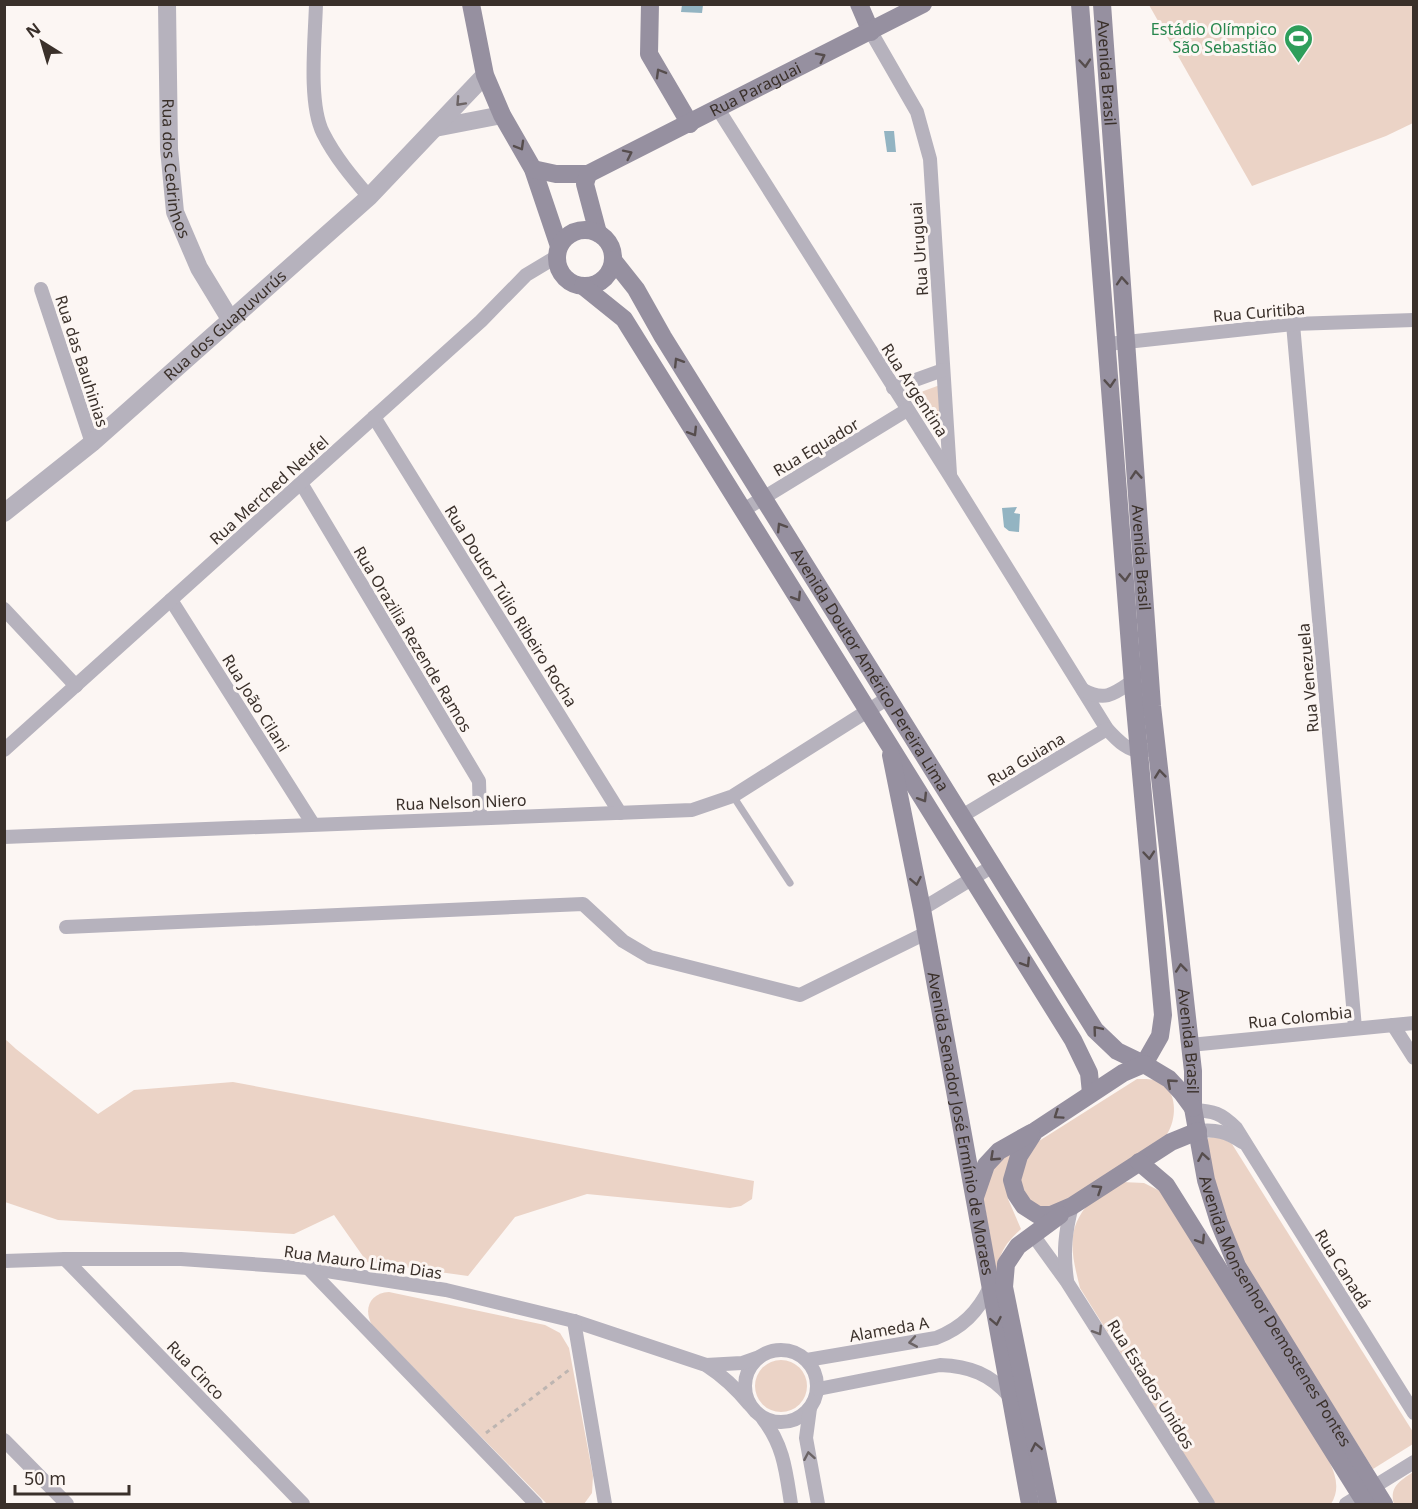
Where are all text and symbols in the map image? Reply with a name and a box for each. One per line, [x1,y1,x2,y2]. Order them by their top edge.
north arrow [12,12,72,72]
text: N [21,17,45,43]
place label: Estádio Olímpico São Sebastião [1151,18,1277,58]
street label: Avenida Brasil [1092,19,1122,127]
sports icon: Estádio Olímpico São Sebastião [1282,22,1314,64]
one-way arrow [815,53,826,65]
street label: Rua Paraguai [706,57,805,122]
one-way arrow [1078,58,1091,67]
one-way arrow [656,69,668,79]
one-way arrow [456,95,467,105]
street label: Rua dos Cedrinhos [157,98,196,241]
one-way arrow [512,140,524,150]
one-way arrow [621,150,632,161]
street label: Rua Uruguai [905,201,933,297]
street label: Rua dos Guapuvurús [159,265,291,385]
one-way arrow [1116,276,1129,285]
street label: Rua das Bauhinias [50,292,114,430]
street label: Rua Curitiba [1212,297,1306,327]
street label: Rua Argentina [877,339,953,441]
one-way arrow [674,358,686,368]
one-way arrow [1104,378,1117,387]
street label: Rua Equador [769,412,863,481]
one-way arrow [686,426,698,436]
street label: Rua Merched Neufel [205,431,333,549]
one-way arrow [1130,471,1143,480]
street label: Rua Doutor Túlio Ribeiro Rocha [440,501,582,711]
street label: Avenida Brasil [1127,504,1156,611]
one-way arrow [778,523,789,534]
street label: Rua Orazilia Rezende Ramos [349,542,477,736]
street label: Avenida Doutor Américo Pereira Lima [786,544,954,795]
one-way arrow [1118,573,1131,582]
one-way arrow [789,591,801,601]
street label: Rua Venezuela [1292,622,1324,734]
street label: Rua João Cilani [217,650,295,756]
street label: Rua Guiana [983,727,1069,791]
one-way arrow [1154,770,1167,779]
street label: Rua Nelson Niero [395,789,527,815]
one-way arrow [915,792,927,802]
one-way arrow [1142,851,1155,860]
one-way arrow [909,876,922,886]
one-way arrow [1018,957,1030,967]
one-way arrow [1176,963,1188,972]
street label: Avenida Senador José Ermínio de Moraes [923,970,999,1277]
street label: Avenida Brasil [1173,987,1204,1094]
street label: Rua Colombia [1247,1001,1353,1033]
one-way arrow [1093,1026,1104,1037]
one-way arrow [1167,1079,1178,1090]
one-way arrow [1053,1108,1064,1119]
one-way arrow [990,1150,1001,1161]
one-way arrow [1197,1153,1209,1162]
street label: Avenida Monsenhor Demostenes Pontes [1194,1173,1357,1451]
one-way arrow [1091,1185,1102,1196]
street label: Rua Canadá [1310,1225,1376,1313]
one-way arrow [1193,1234,1205,1244]
street label: Rua Mauro Lima Dias [282,1240,444,1284]
street label: Alameda A [847,1311,931,1347]
street label: Rua Estados Unidos [1102,1315,1200,1453]
one-way arrow [989,1316,1002,1326]
one-way arrow [1091,1325,1103,1335]
one-way arrow [908,1335,918,1348]
street label: Rua Cinco [162,1336,230,1404]
one-way arrow [1030,1442,1043,1452]
one-way arrow [803,1452,816,1462]
scale bar [15,1458,129,1496]
text: 50 m [24,1466,66,1490]

